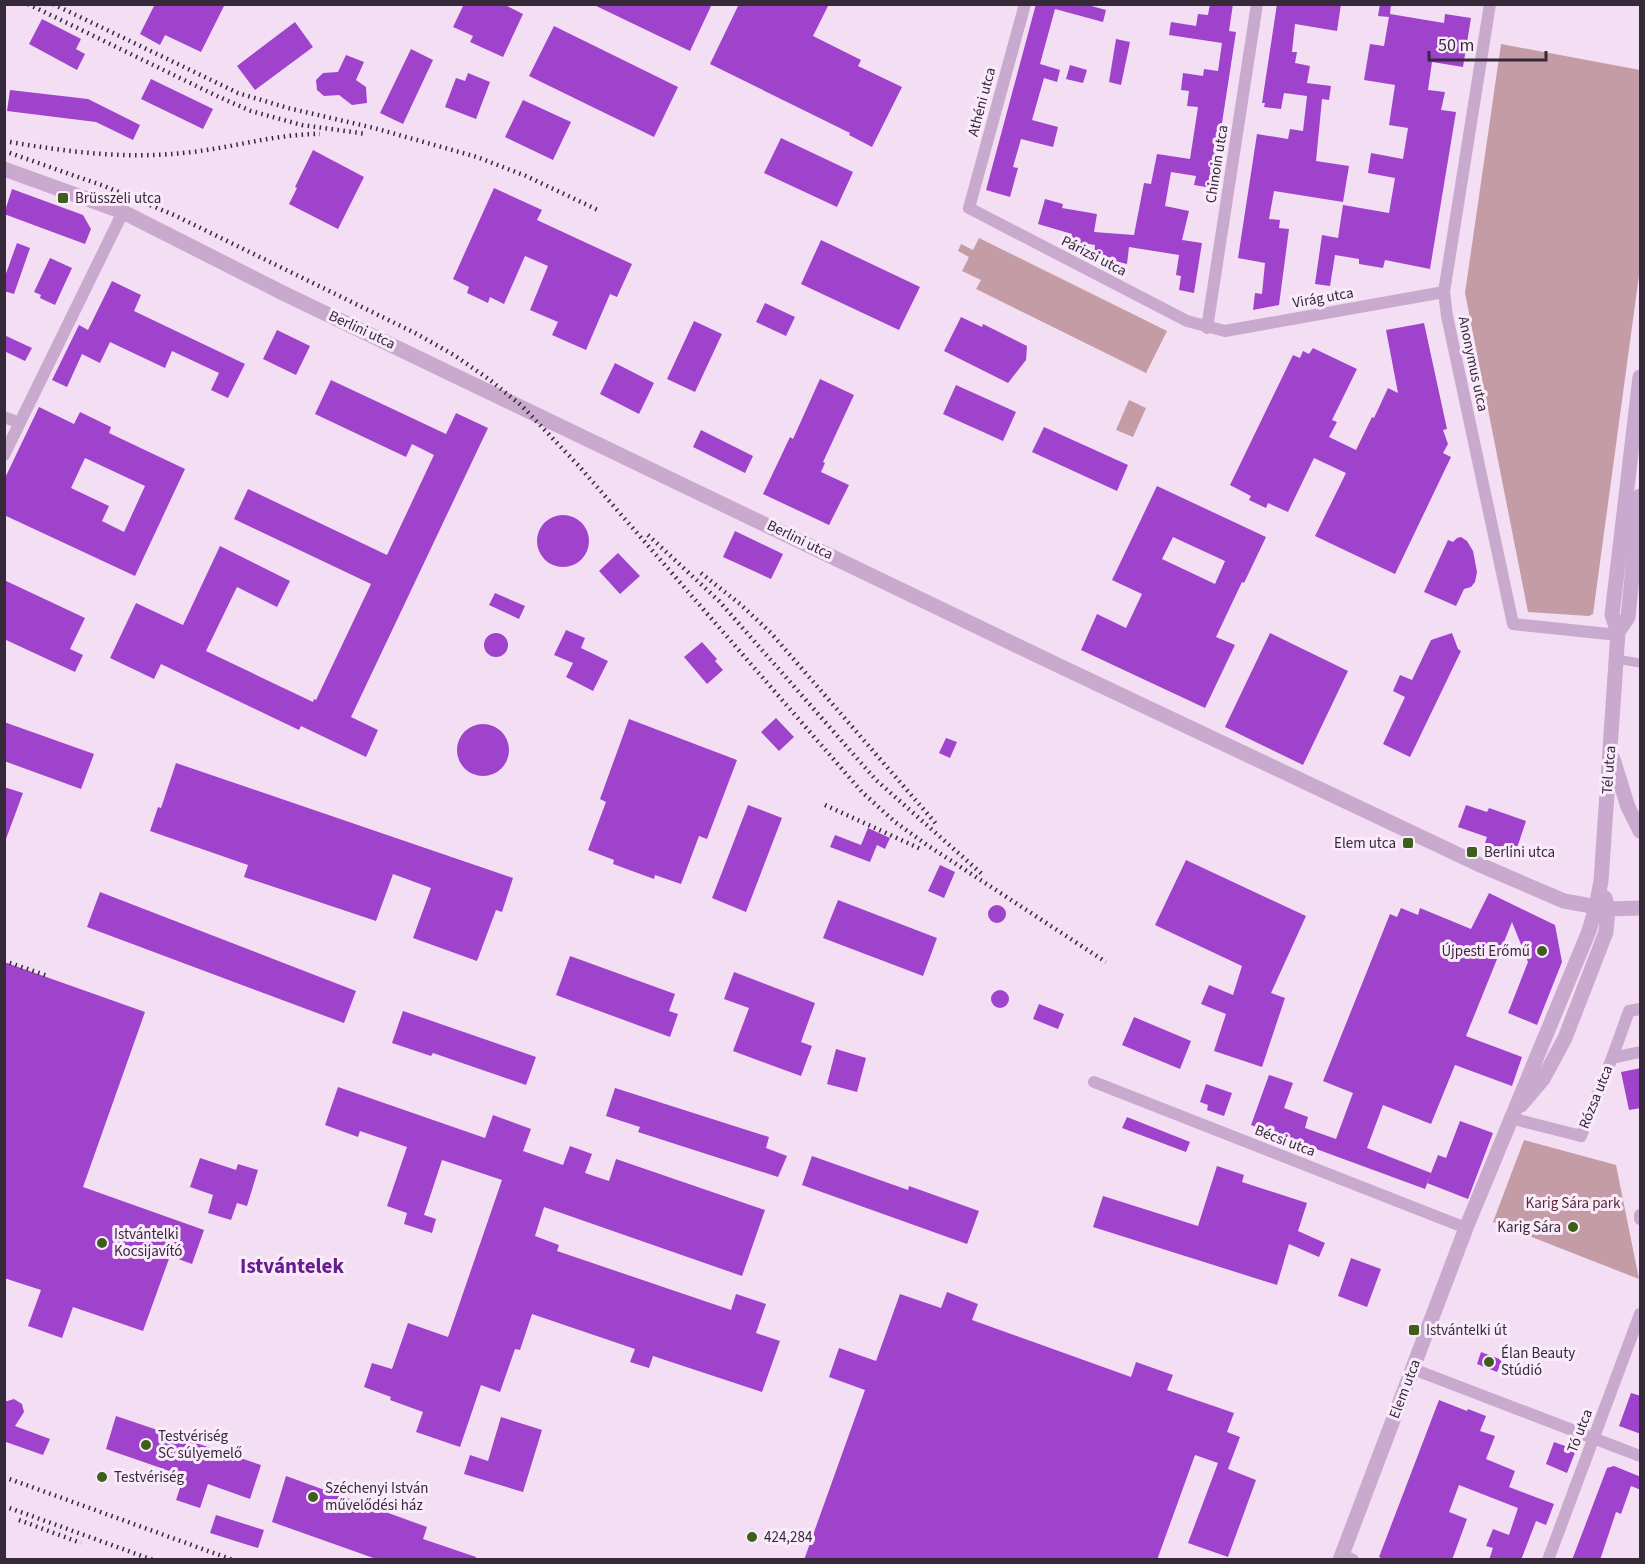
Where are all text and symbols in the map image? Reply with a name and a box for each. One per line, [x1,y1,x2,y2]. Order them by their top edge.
scale bar [1429,24,1546,62]
text: 50 m [1438,33,1474,58]
street label: Athéni utca [963,65,1001,139]
street label: Chinoin utca [1200,123,1234,205]
place label: Brüsszeli utca [75,188,161,209]
marker: Brüsszeli utca [56,191,70,205]
street label: Párizsi utca [1058,231,1130,281]
street label: Virág utca [1291,282,1355,314]
street label: Berlini utca [325,305,399,355]
street label: Anonymus utca [1453,314,1493,414]
street label: Berlini utca [763,515,837,565]
street label: Tél utca [1597,745,1621,795]
place label: Elem utca [1334,833,1396,854]
marker: Elem utca [1401,836,1415,850]
place label: Berlini utca [1484,842,1555,863]
marker: Berlini utca [1465,845,1479,859]
place label: Újpesti Erőmű [1441,941,1530,962]
marker: Újpesti Erőmű [1535,944,1549,958]
street label: Rózsa utca [1574,1062,1618,1132]
street label: Bécsi utca [1252,1120,1318,1162]
park label: Karig Sára park [1526,1193,1621,1214]
place label: Karig Sára [1497,1217,1561,1238]
marker: Karig Sára [1566,1220,1580,1234]
place label: Istvántelki Kocsijavító [114,1224,182,1262]
marker: Istvántelki Kocsijavító [95,1236,109,1250]
district label: Istvántelek [240,1251,344,1281]
place label: Istvántelki út [1426,1320,1507,1341]
marker: Istvántelki út [1407,1323,1421,1337]
place label: Élan Beauty Stúdió [1501,1343,1575,1381]
marker: Élan Beauty Stúdió [1482,1355,1496,1369]
street label: Elem utca [1384,1356,1426,1422]
street label: Tó utca [1562,1406,1598,1456]
place label: Testvériség SC súlyemelő [158,1426,242,1464]
marker: Testvériség SC súlyemelő [139,1438,153,1452]
place label: Testvériség [114,1467,184,1488]
marker: Testvériség [95,1470,109,1484]
place label: Széchenyi István művelődési ház [325,1478,429,1516]
marker: Széchenyi István művelődési ház [306,1490,320,1504]
place label: 424,284 [764,1527,813,1548]
marker: 424,284 [745,1530,759,1544]

